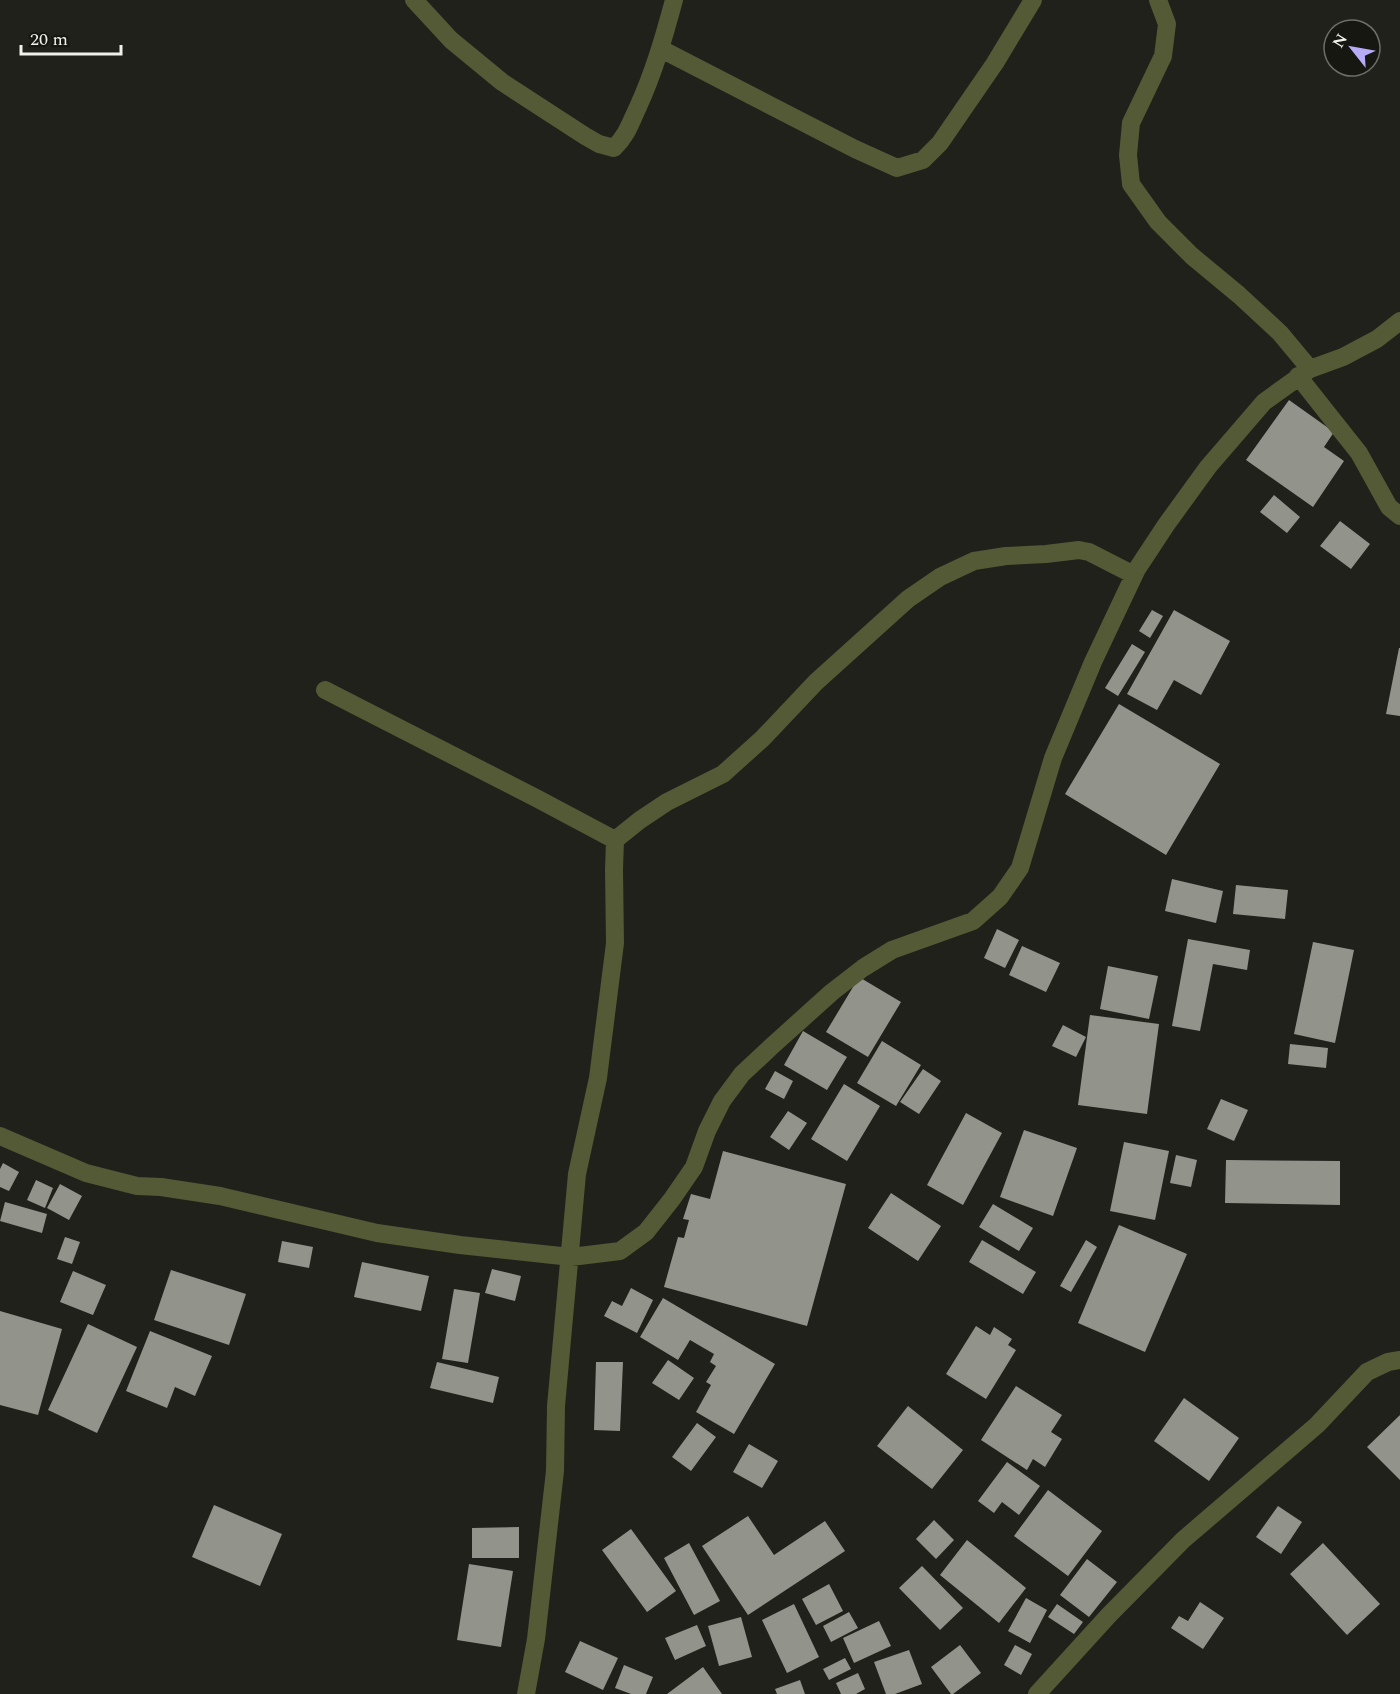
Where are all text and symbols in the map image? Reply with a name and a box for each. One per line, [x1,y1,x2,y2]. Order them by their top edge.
scale bar [21,18,122,56]
north arrow [1322,18,1382,78]
text: 20 m [30,26,68,53]
text: N [1326,29,1354,53]

